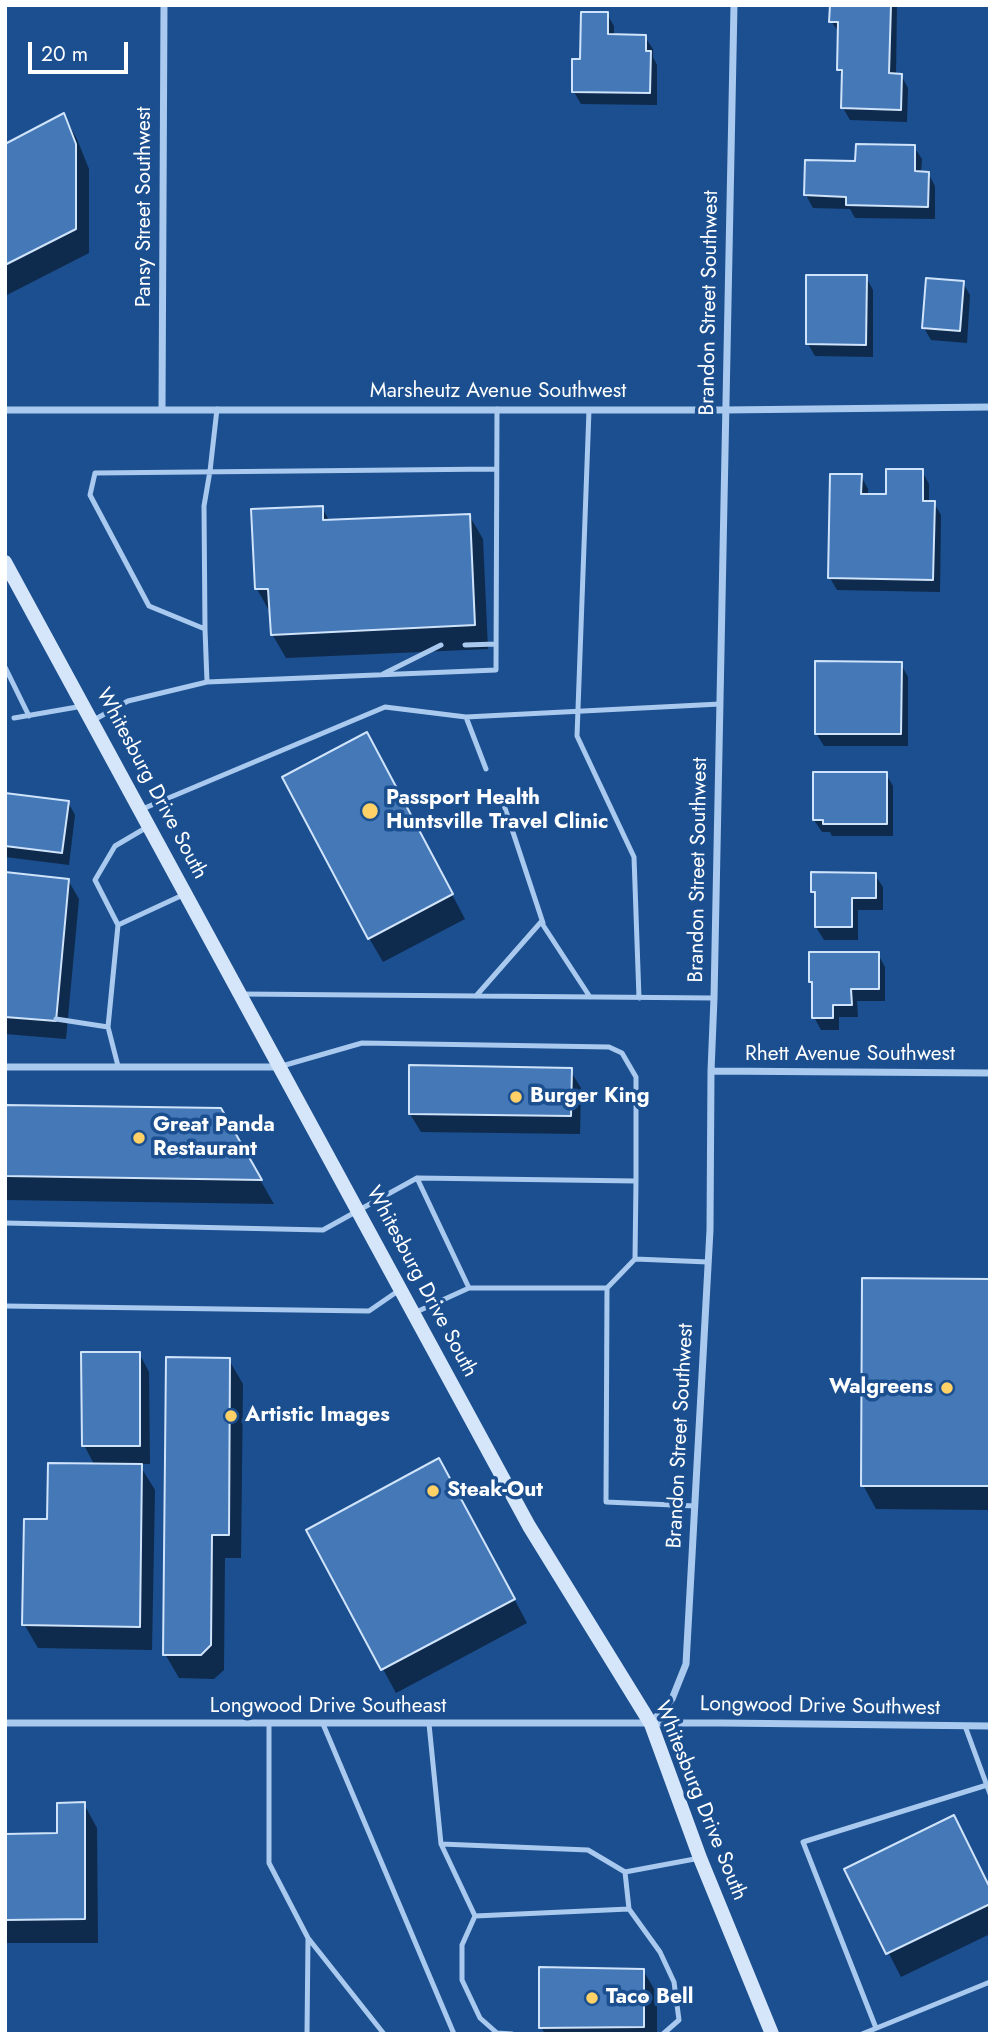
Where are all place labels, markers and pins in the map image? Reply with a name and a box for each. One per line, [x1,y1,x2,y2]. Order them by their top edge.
place label: Passport Health Huntsville Travel Clinic [386,786,608,836]
marker: Passport Health Huntsville Travel Clinic [360,801,380,821]
place label: Burger King [530,1084,649,1110]
marker: Burger King [508,1089,524,1105]
place label: Great Panda Restaurant [153,1113,275,1163]
marker: Great Panda Restaurant [131,1130,147,1146]
place label: Walgreens [829,1375,933,1401]
marker: Walgreens [939,1380,955,1396]
place label: Artistic Images [245,1403,390,1429]
marker: Artistic Images [223,1408,239,1424]
place label: Steak-Out [447,1478,543,1504]
marker: Steak-Out [425,1483,441,1499]
place label: Taco Bell [606,1985,693,2011]
marker: Taco Bell [584,1990,600,2006]

